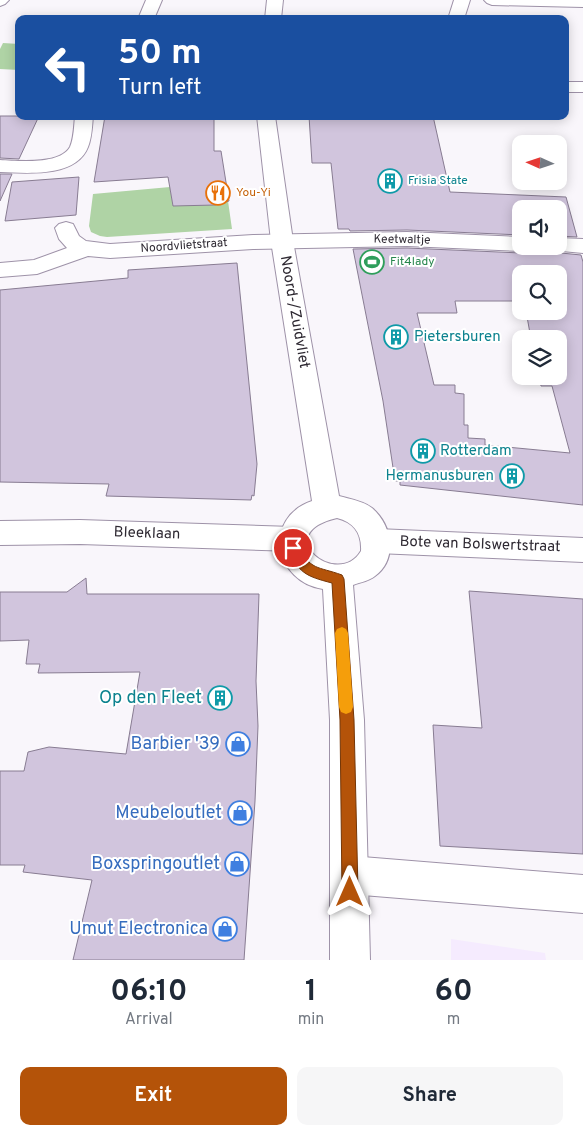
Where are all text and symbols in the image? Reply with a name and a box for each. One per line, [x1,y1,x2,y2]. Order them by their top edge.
text: 50 m [118,32,202,76]
icon: left [35,35,100,100]
text: Turn left [118,75,201,102]
north arrow [512,135,568,190]
map controls [512,135,567,385]
building icon: Frisia State [377,168,403,194]
place label: Frisia State [408,173,468,189]
restaurant icon: You-Yi [205,180,231,206]
place label: You-Yi [236,185,271,201]
button: sound [512,200,567,255]
street label: Keetwaltje [373,232,431,248]
street label: Noordvlietstraat [140,235,228,257]
sports icon: Fit4lady [359,249,385,275]
street label: Noord-/Zuidvliet [275,254,313,370]
place label: Fit4lady [390,254,435,270]
button: search [512,265,567,320]
building icon: Pietersburen [383,324,409,350]
place label: Pietersburen [414,328,501,347]
button: layers [512,330,567,385]
building icon: Rotterdam [410,438,436,464]
place label: Rotterdam [440,442,512,461]
building icon: Hermanusburen [499,463,525,489]
place label: Hermanusburen [386,467,494,486]
street label: Bleeklaan [113,523,181,545]
pin [272,527,314,569]
street label: Bote van Bolswertstraat [399,533,561,557]
icon: arrive [279,534,307,562]
building icon: Op den Fleet [207,685,233,711]
place label: Op den Fleet [99,687,202,710]
shop icon: Barbier '39 [225,731,251,757]
place label: Barbier '39 [131,733,220,756]
shop icon: Meubeloutlet [227,800,253,826]
place label: Meubeloutlet [115,802,222,825]
shop icon: Boxspringoutlet [224,851,250,877]
place label: Boxspringoutlet [91,853,220,876]
position arrow [323,865,375,917]
shop icon: Umut Electronica [212,916,238,942]
place label: Umut Electronica [69,918,208,941]
text: 06:10 [110,974,187,1011]
text: 1 [305,974,317,1011]
text: 60 [435,974,473,1011]
text: Arrival [125,1010,173,1030]
text: min [298,1010,324,1030]
text: m [447,1010,460,1030]
button: Exit [20,1067,287,1125]
button: Share [297,1067,563,1125]

